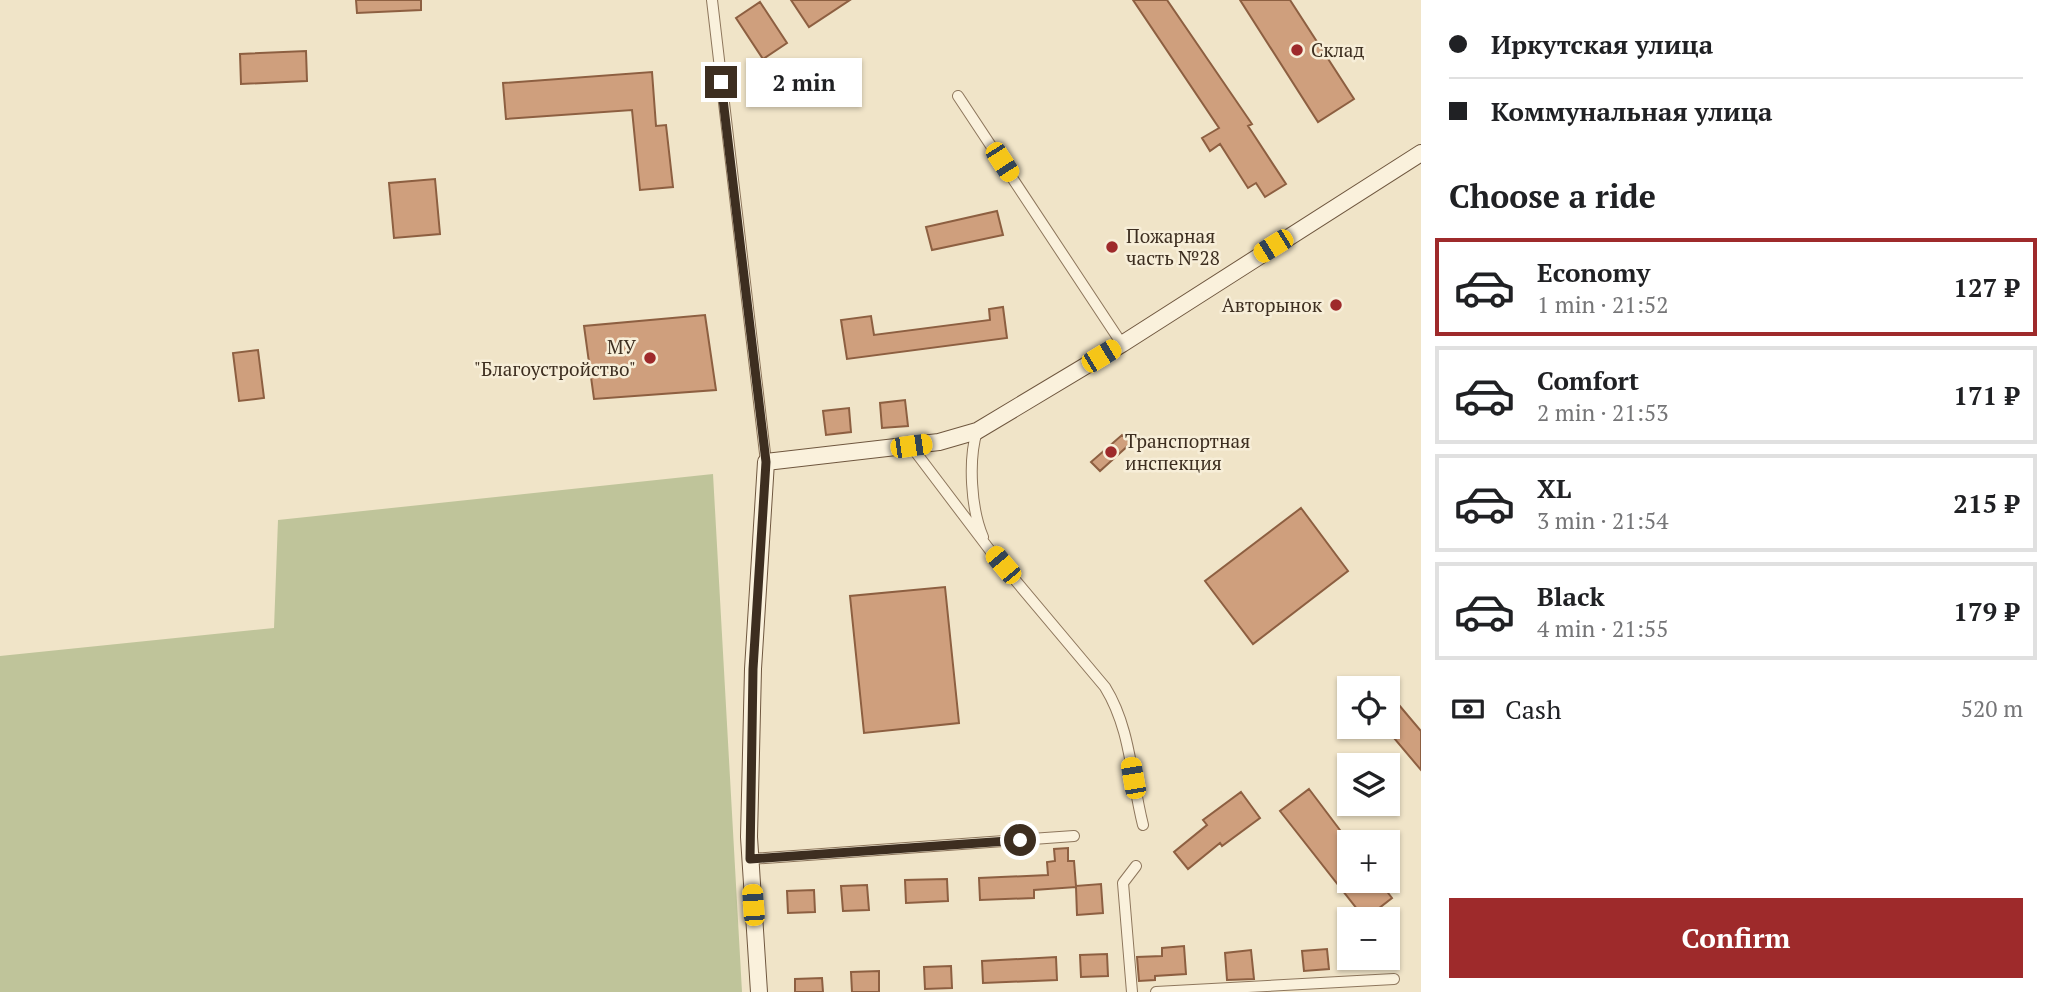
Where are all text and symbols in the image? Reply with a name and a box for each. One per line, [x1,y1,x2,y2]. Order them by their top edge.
text: Иркутская улица [1491,27,1713,61]
place label: Склад [1311,37,1364,62]
marker: Склад [1289,42,1305,58]
callout: 2 min [746,57,861,106]
route end [705,66,737,98]
text: 2 min [773,67,835,98]
text: Коммунальная улица [1491,94,1773,128]
car [982,139,1023,185]
text: Choose a ride [1449,175,1656,217]
place label: Пожарная часть №28 [1126,223,1220,270]
car [1250,226,1297,266]
marker: Пожарная часть №28 [1104,239,1120,255]
text: Economy [1537,255,1650,289]
icon: car [1453,256,1516,319]
text: 127 ₽ [1953,270,2019,304]
text: 1 min · 21:52 [1537,289,1669,320]
place label: Авторынок [1222,292,1323,317]
marker: Авторынок [1328,297,1344,313]
place label: МУ "Благоустройство" [474,334,636,381]
car [1078,336,1125,376]
marker: МУ "Благоустройство" [642,350,658,366]
text: Comfort [1537,363,1639,397]
icon: car [1453,364,1516,427]
text: 171 ₽ [1953,378,2019,412]
text: 2 min · 21:53 [1537,397,1669,428]
place label: Транспортная инспекция [1125,428,1250,475]
car [889,433,934,459]
marker: Транспортная инспекция [1103,444,1119,460]
text: XL [1537,471,1571,505]
icon: car [1453,472,1516,535]
text: 215 ₽ [1953,486,2019,520]
text: 3 min · 21:54 [1537,505,1669,536]
car [982,542,1025,588]
text: Black [1537,579,1605,613]
icon: car [1453,580,1516,643]
text: 179 ₽ [1953,594,2019,628]
text: 4 min · 21:55 [1537,613,1669,644]
map controls [1337,676,1400,970]
button: locate [1337,676,1400,739]
icon: cash [1449,690,1487,728]
text: Cash [1505,692,1561,726]
text: 520 m [1961,693,2023,724]
button: layers [1337,753,1400,816]
car [1120,755,1147,801]
route start [1004,824,1036,856]
button: + [1337,830,1400,893]
car [742,883,765,927]
button: Confirm [1449,898,2023,978]
button: − [1337,907,1400,970]

